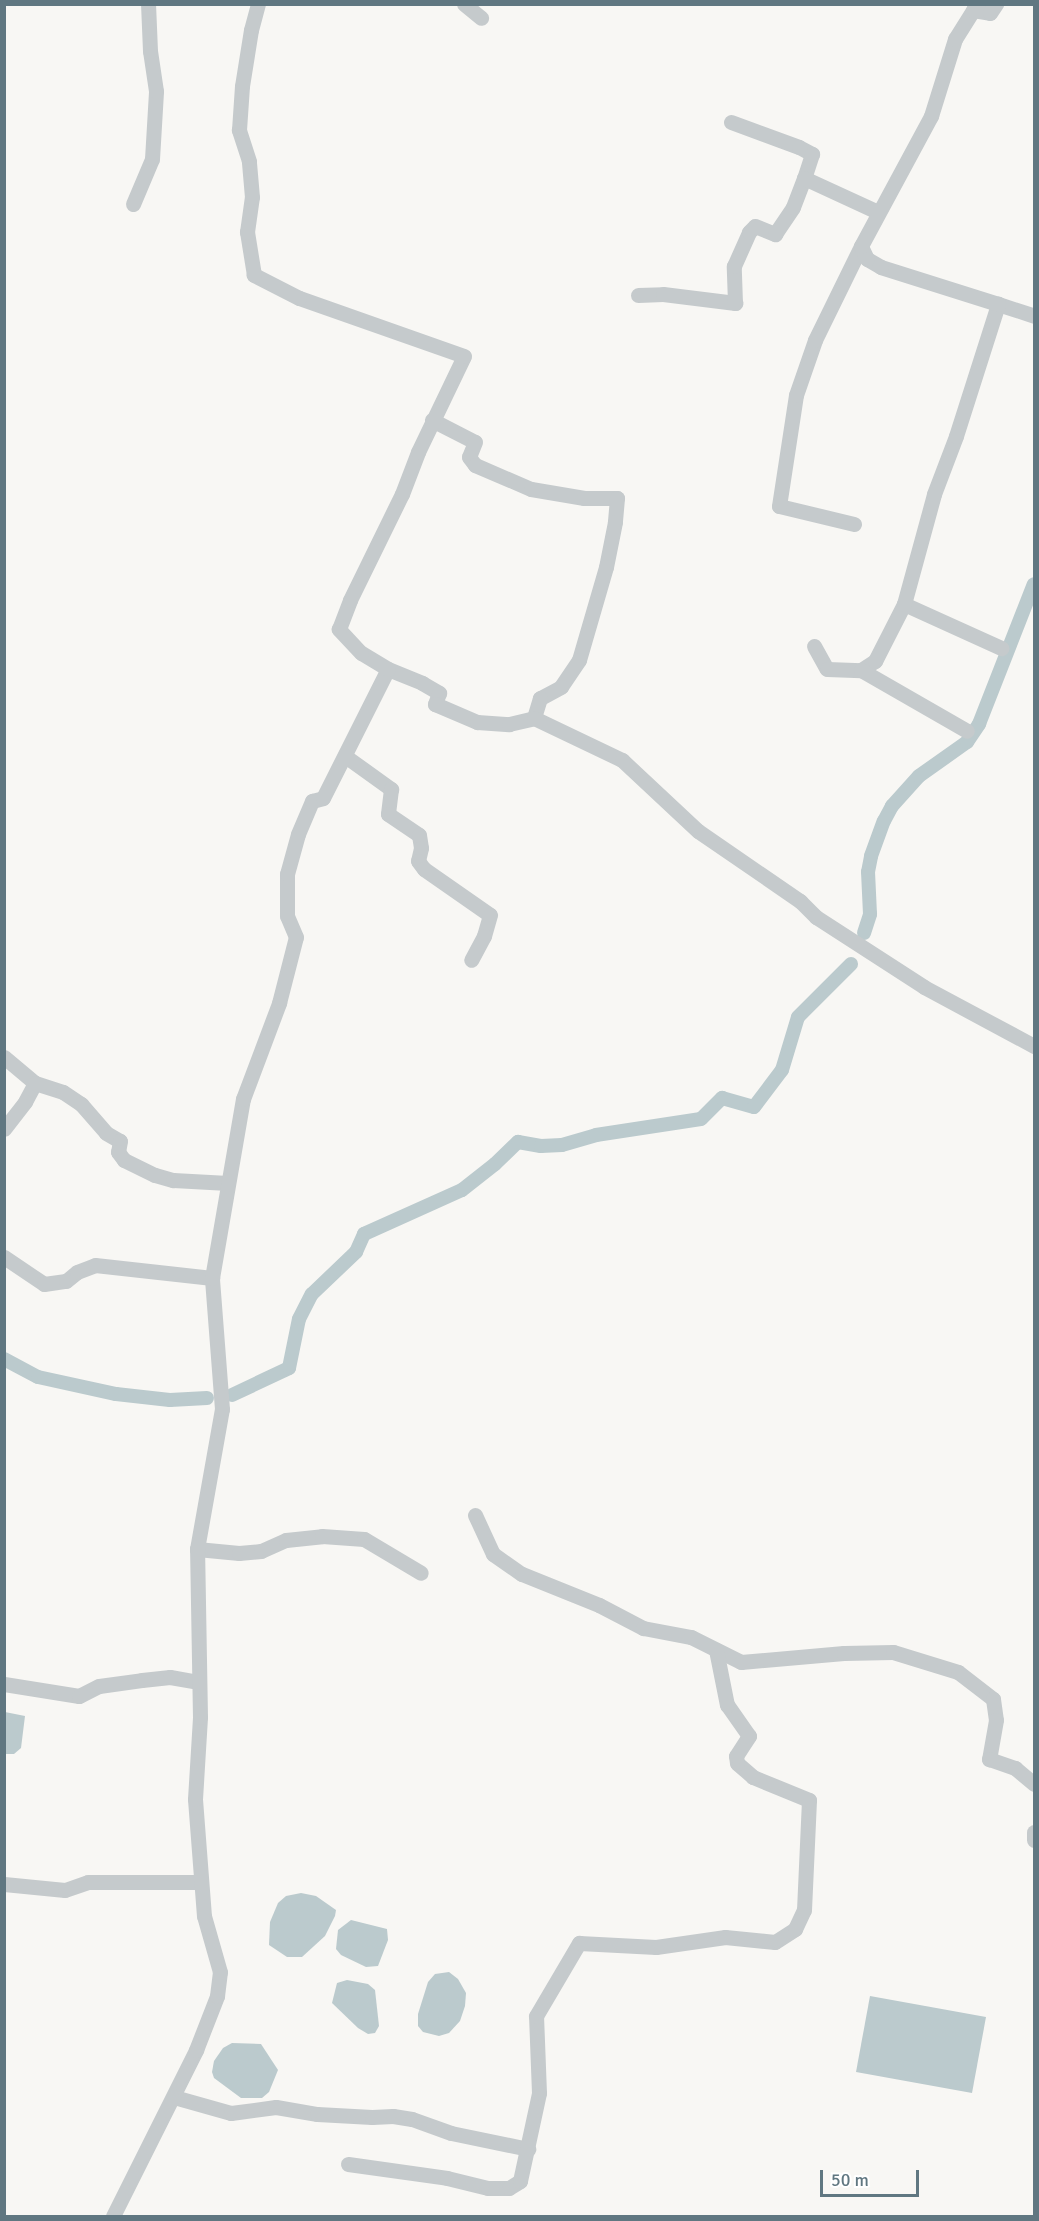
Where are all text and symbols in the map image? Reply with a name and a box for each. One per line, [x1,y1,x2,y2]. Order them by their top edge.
scale bar [823,2158,922,2196]
text: 50 m [831,2169,869,2191]

